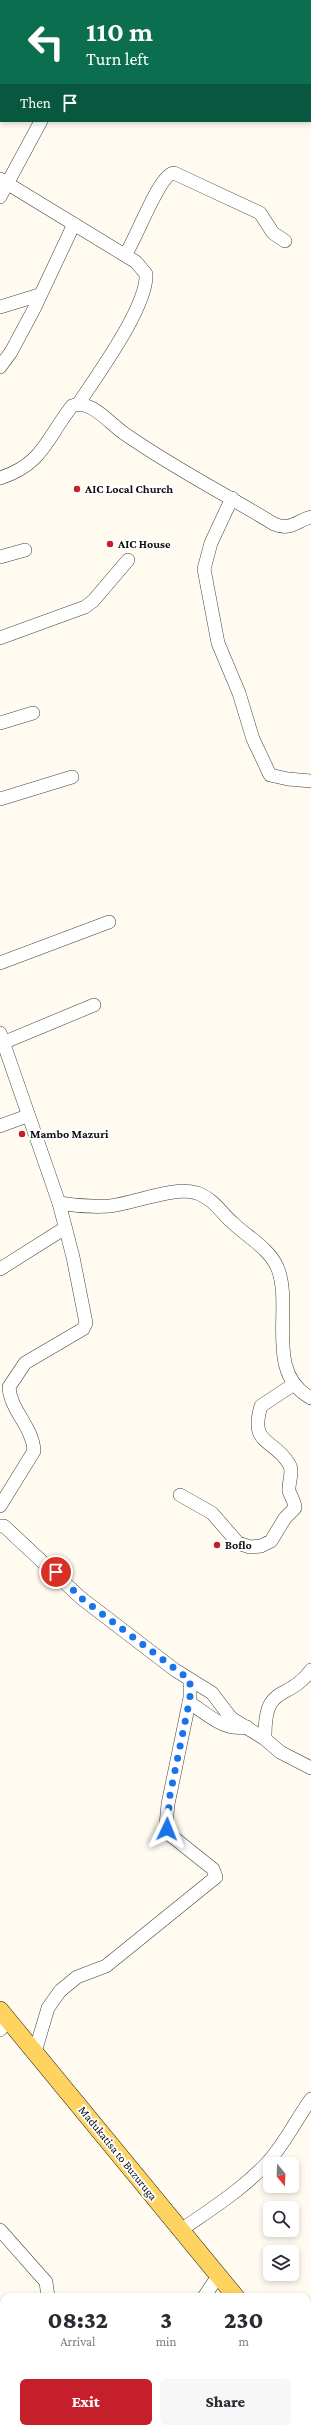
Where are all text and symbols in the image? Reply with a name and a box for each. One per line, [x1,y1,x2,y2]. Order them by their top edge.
icon: left [20,16,72,68]
text: 110 m [86,16,153,47]
text: Turn left [86,49,149,69]
icon: arrive [59,92,81,114]
text: Then [20,95,51,111]
place label: AIC Local Church [84,482,173,496]
marker: AIC Local Church [72,484,82,494]
place label: AIC House [117,537,171,551]
marker: AIC House [105,539,115,549]
place label: Mambo Mazuri [30,1127,109,1141]
marker: Mambo Mazuri [17,1129,27,1139]
place label: Boflo [225,1538,252,1552]
marker: Boflo [212,1540,222,1550]
pin [39,1555,73,1589]
icon: arrive [45,1561,67,1583]
position arrow [146,1808,188,1850]
street label: Madukatisa to Buzuruga [76,2103,161,2203]
north arrow [263,2157,299,2193]
map controls [263,2157,299,2281]
button: search [263,2201,299,2237]
button: layers [263,2245,299,2281]
text: 08:32 [48,2306,108,2333]
text: 3 [160,2306,172,2333]
text: 230 [224,2306,263,2333]
text: Arrival [60,2334,96,2349]
text: min [156,2334,177,2349]
text: m [239,2334,249,2349]
button: Exit [20,2379,152,2425]
button: Share [160,2379,291,2425]

